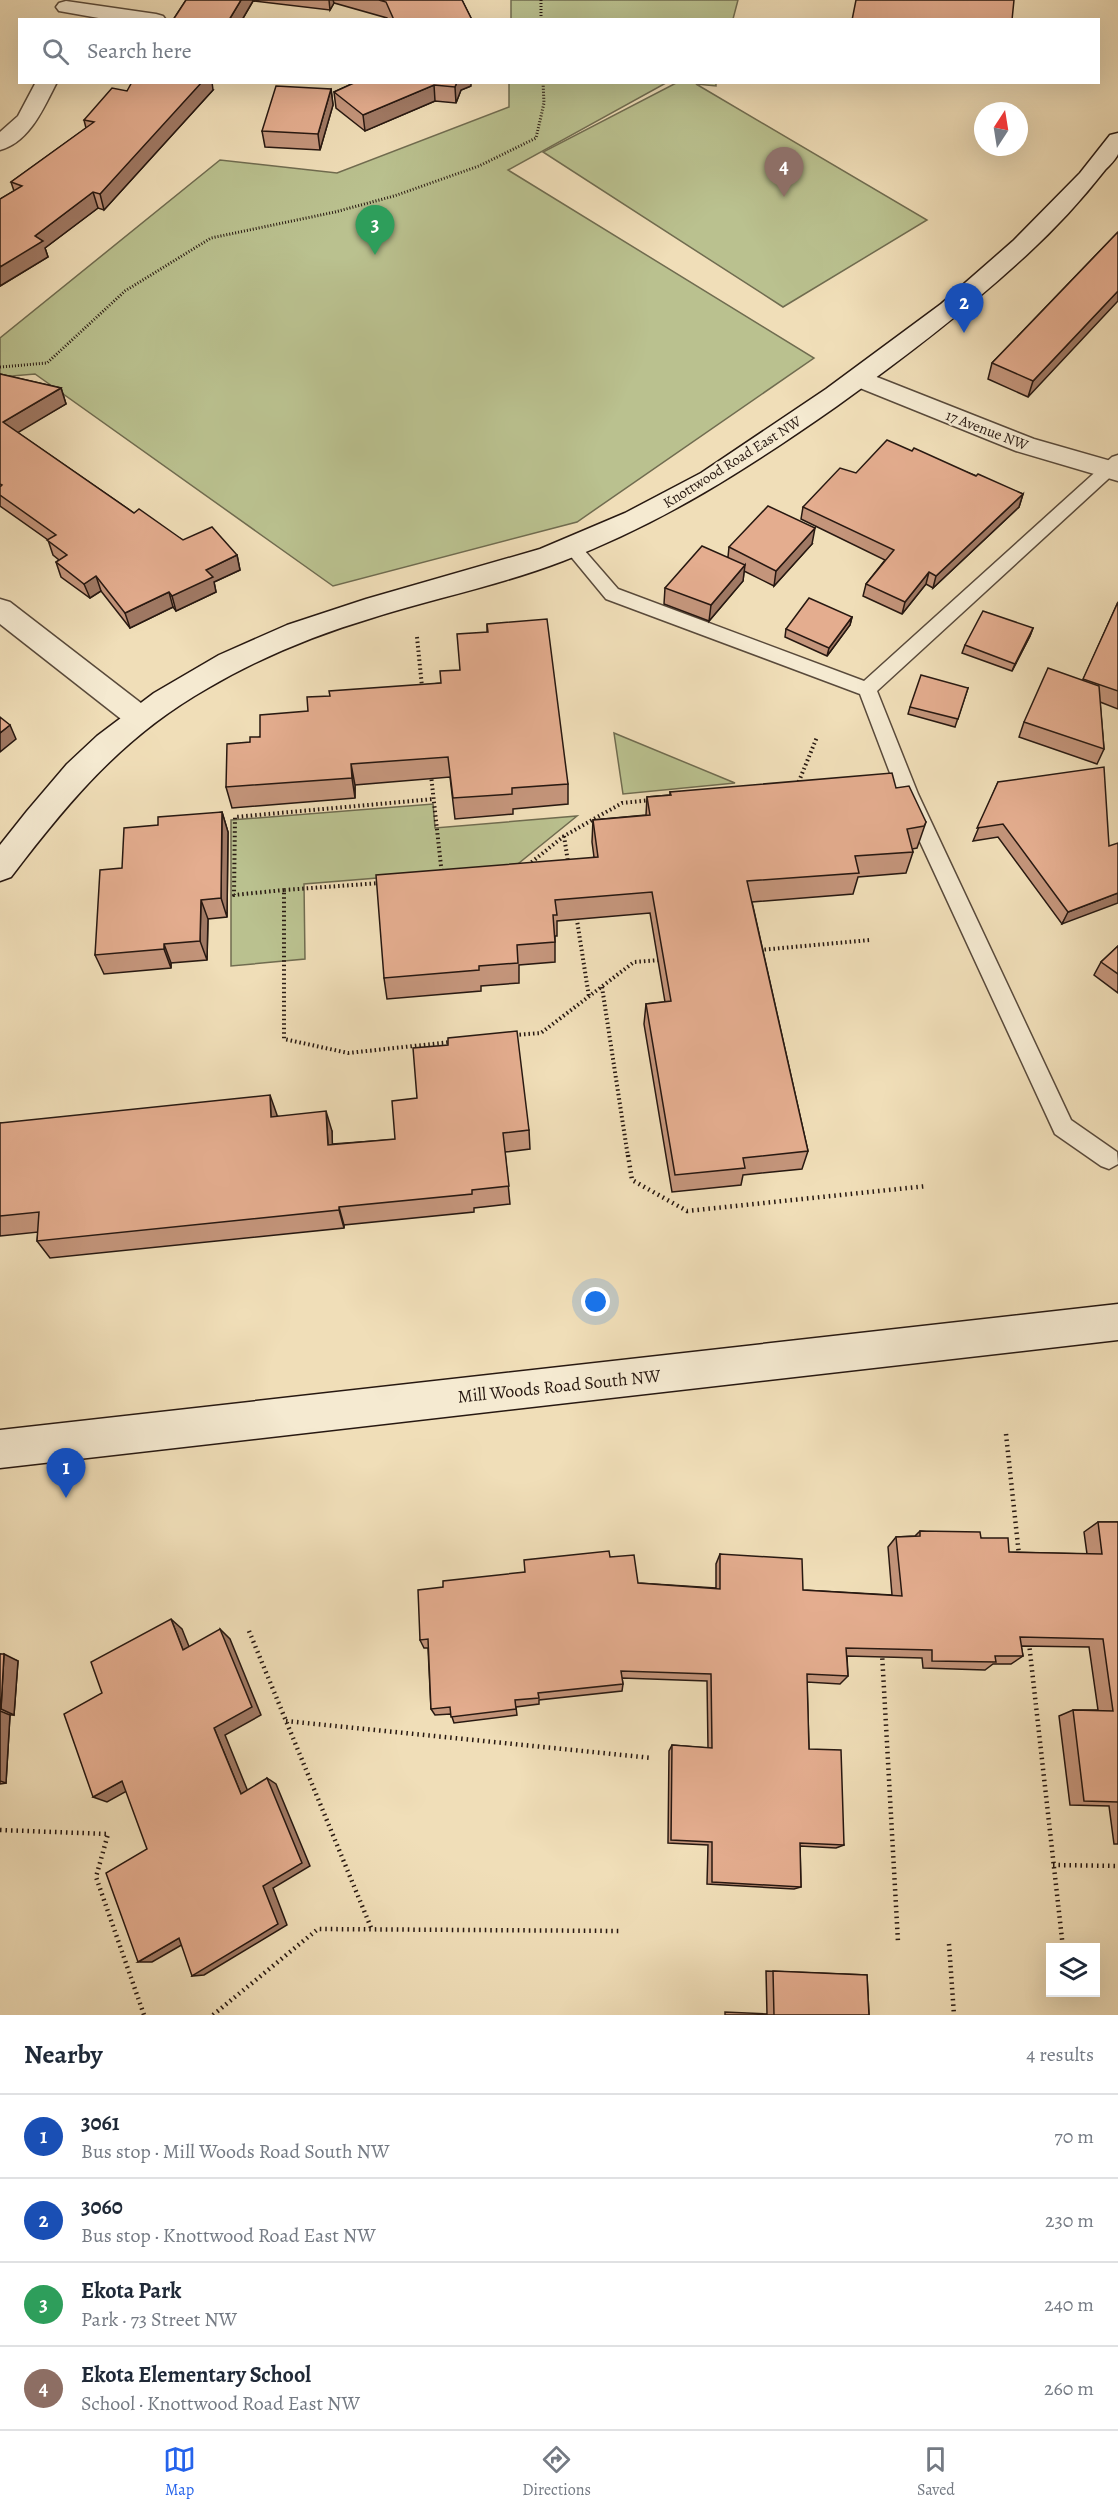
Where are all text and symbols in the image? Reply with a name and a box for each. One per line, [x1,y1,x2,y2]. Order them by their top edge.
search box [18,18,1100,84]
icon: search [39,35,72,68]
text: Search here [87,36,192,66]
north arrow [974,102,1028,156]
pin: 4 [764,148,804,197]
pin: 3 [356,206,394,255]
pin: 2 [944,284,984,333]
street label: 17 Avenue NW [943,405,1031,455]
street label: Knottwood Road East NW [659,411,805,513]
your location [581,1287,610,1316]
street label: Mill Woods Road South NW [456,1363,662,1409]
pin: 1 [46,1448,86,1498]
map controls [1046,1943,1100,1997]
button: layers [1046,1943,1100,1997]
text: Nearby [24,2037,103,2072]
text: 4 results [1026,2041,1094,2068]
text: 3061 [81,2108,120,2138]
text: 1 [40,2123,47,2150]
text: 70 m [1054,2123,1094,2150]
text: Bus stop · Mill Woods Road South NW [81,2138,390,2165]
text: 3060 [81,2192,123,2222]
text: 2 [39,2207,48,2234]
text: 230 m [1045,2207,1094,2234]
text: Bus stop · Knottwood Road East NW [81,2222,376,2249]
text: Ekota Park [81,2276,181,2306]
text: 3 [39,2291,48,2318]
text: 240 m [1044,2291,1094,2318]
text: Park · 73 Street NW [81,2306,237,2333]
text: Ekota Elementary School [81,2360,311,2390]
text: 4 [39,2375,48,2402]
text: 260 m [1044,2375,1094,2402]
text: School · Knottwood Road East NW [81,2390,360,2417]
tab: Map [163,2443,196,2501]
tab: Directions [522,2443,591,2501]
tab: Saved [917,2443,955,2501]

